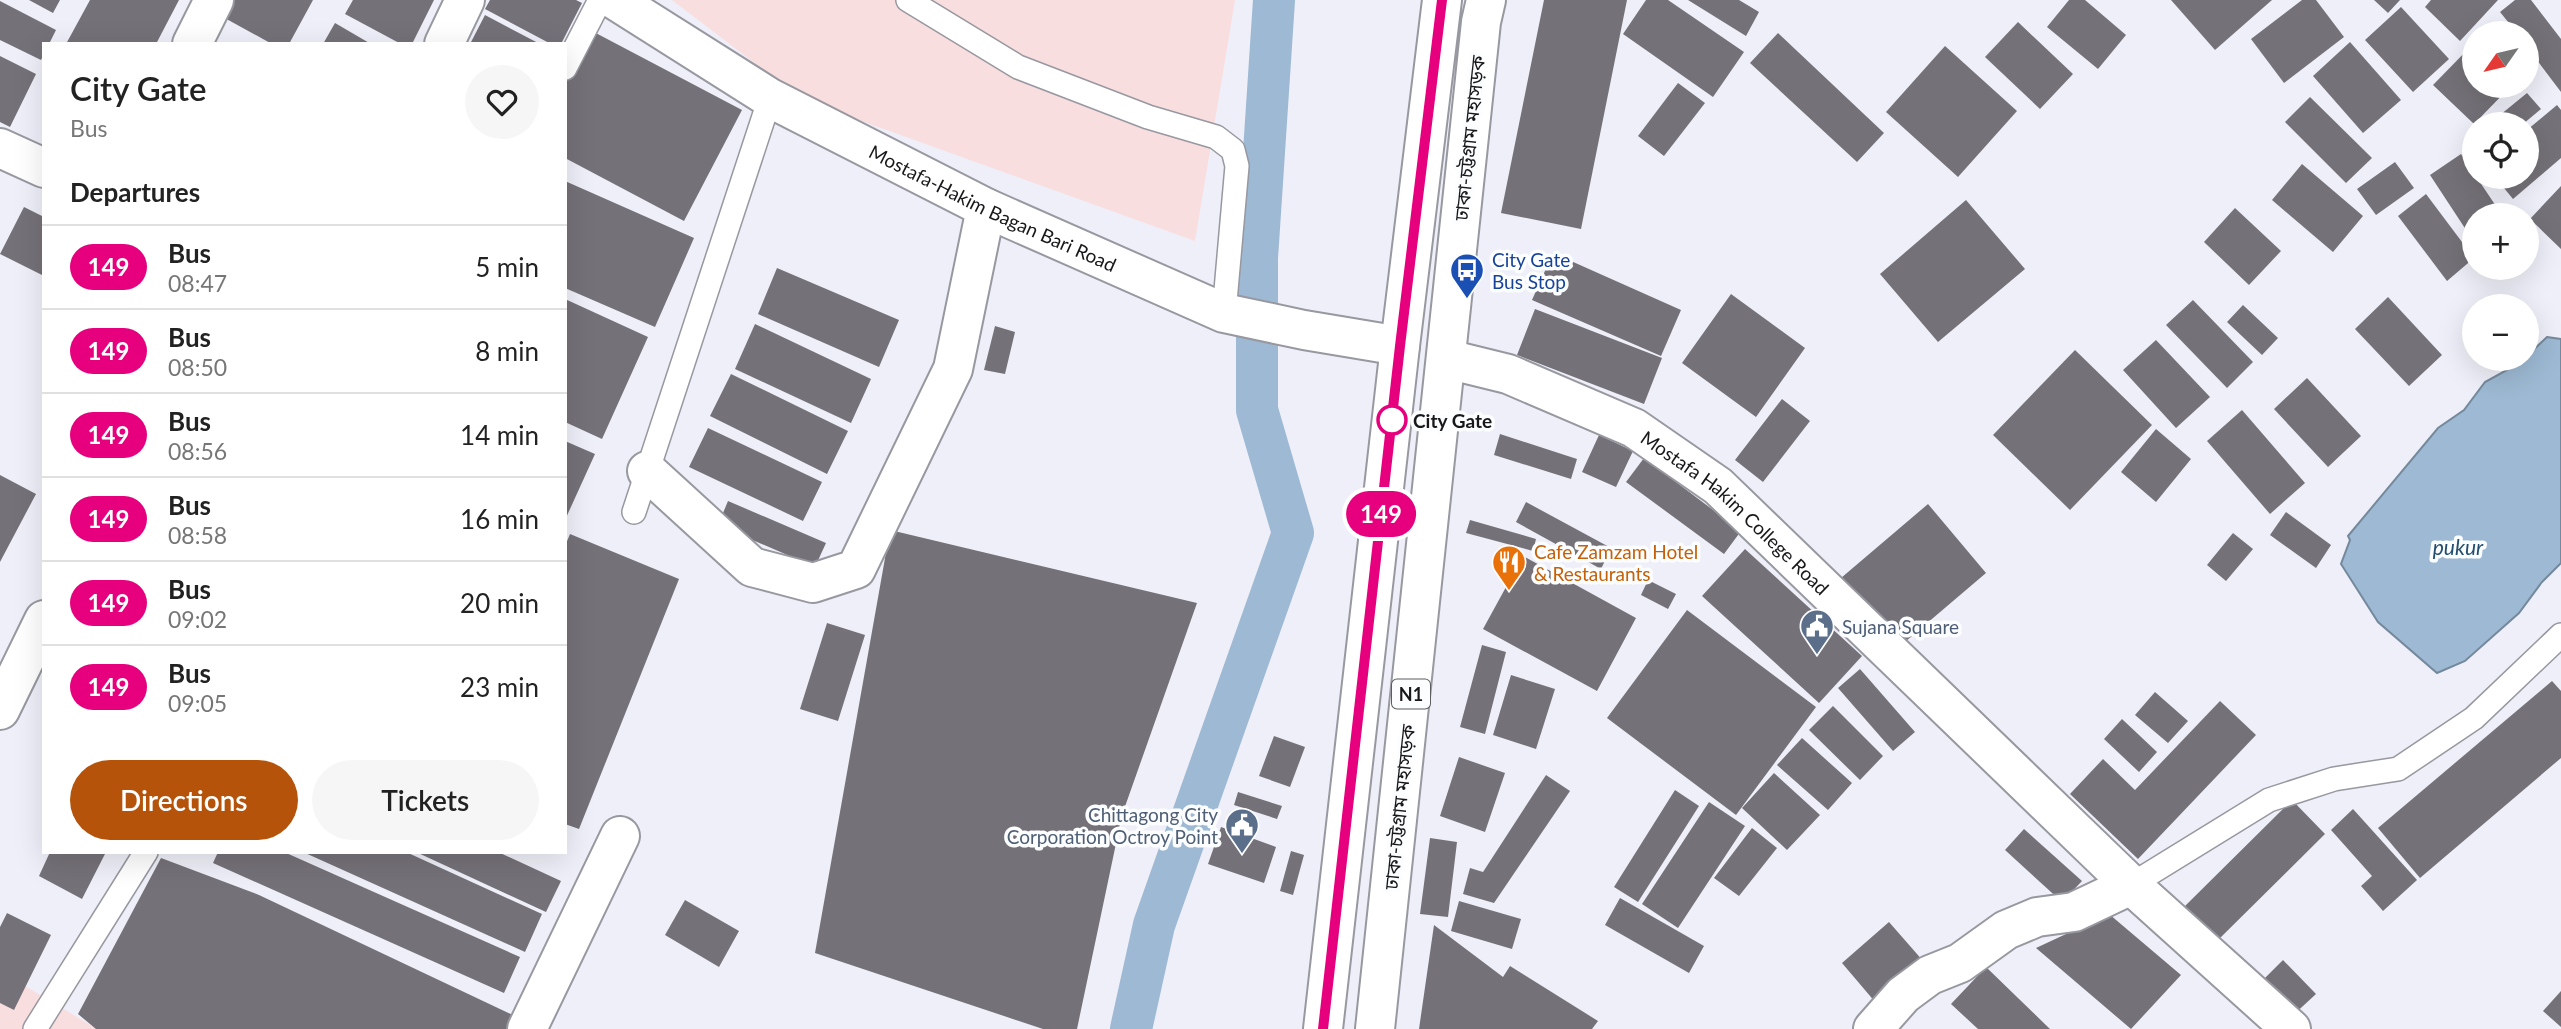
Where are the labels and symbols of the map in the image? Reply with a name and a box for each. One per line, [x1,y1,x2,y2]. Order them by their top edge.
north arrow [2462,21,2539,98]
street label: ঢাকা-চট্টগ্রাম মহাসড়ক [1449,54,1489,223]
street label: Mostafa-Hakim Bagan Bari Road [866,139,1120,276]
place label: City Gate Bus Stop [1492,248,1570,293]
bus stop icon: City Gate Bus Stop [1448,251,1486,300]
marker: City Gate [1377,405,1407,435]
place label: City Gate [1413,409,1492,432]
street label: Mostafa Hakim College Road [1637,425,1834,599]
line badge: 149 [1341,491,1421,537]
water label: pukur [2433,534,2484,559]
place label: Cafe Zamzam Hotel & Restaurants [1534,540,1698,585]
restaurant icon: Cafe Zamzam Hotel & Restaurants [1490,543,1528,592]
public building icon: Sujana Square [1798,607,1836,656]
place label: Sujana Square [1842,615,1959,638]
road number: N1 [1392,680,1430,708]
street label: ঢাকা-চট্টগ্রাম মহাসড়ক [1379,723,1419,892]
place label: Chittagong City Corporation Octroy Point [1007,803,1218,848]
public building icon: Chittagong City Corporation Octroy Point [1223,806,1261,855]

